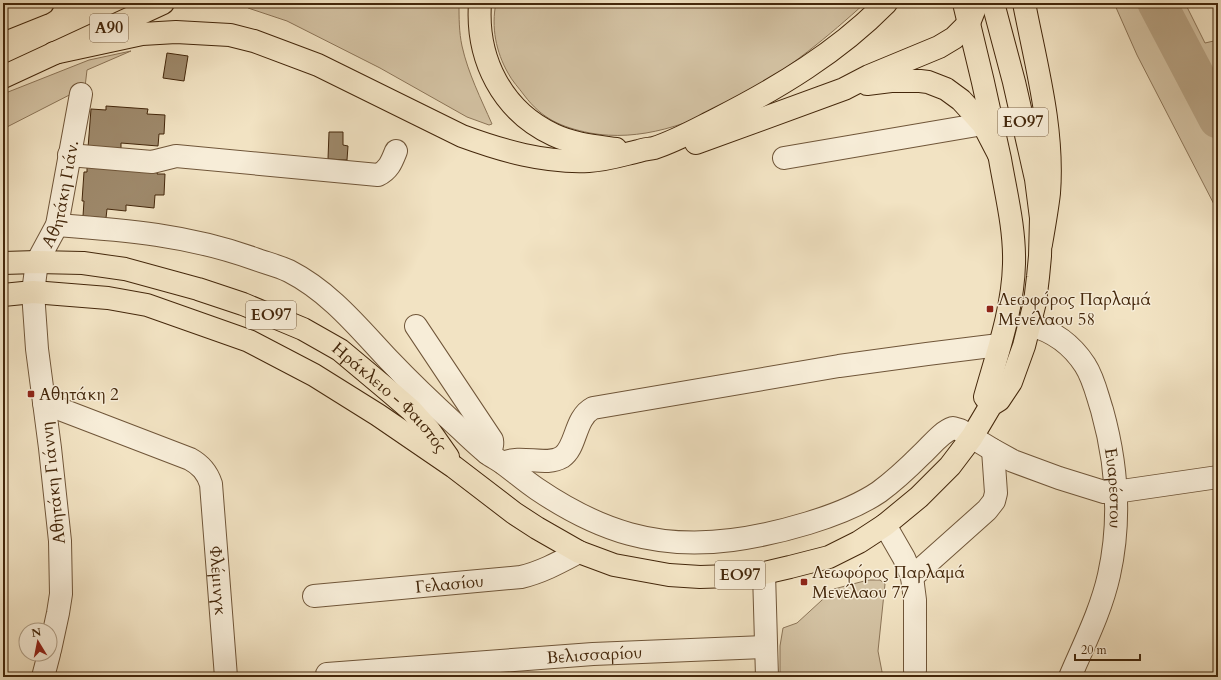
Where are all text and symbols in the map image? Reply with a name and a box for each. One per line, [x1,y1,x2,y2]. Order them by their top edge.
road number: Α90 [90,14,128,42]
road number: ΕΟ97 [998,108,1048,136]
street label: Αθητάκη Γιάν. [36,138,84,252]
place label: Λεωφόρος Παρλαμά Μενέλαου 58 [998,288,1152,331]
road number: ΕΟ97 [246,301,296,329]
marker: Λεωφόρος Παρλαμά Μενέλαου 58 [985,304,995,314]
street label: Ηράκλειο - Φαιστός [327,337,453,457]
place label: Αθητάκη 2 [39,383,119,406]
marker: Αθητάκη 2 [26,389,36,399]
street label: Αθητάκη Γιάννη [35,421,71,545]
street label: Ευαρέστου [1099,446,1128,529]
street label: Φλέμινγκ [204,545,233,616]
road number: ΕΟ97 [715,561,765,589]
place label: Λεωφόρος Παρλαμά Μενέλαου 77 [812,561,966,604]
street label: Γελασίου [414,569,485,598]
marker: Λεωφόρος Παρλαμά Μενέλαου 77 [799,577,809,587]
north arrow [18,622,58,662]
text: N [30,624,43,641]
scale bar [1075,636,1140,662]
street label: Βελισσαρίου [546,641,643,669]
text: 20 m [1081,642,1108,658]

